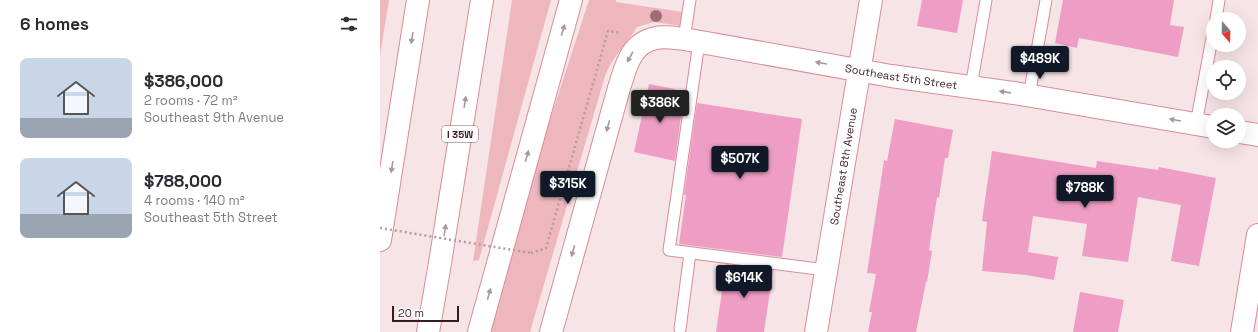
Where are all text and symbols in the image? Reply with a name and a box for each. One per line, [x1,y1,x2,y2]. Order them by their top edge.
north arrow [1206,12,1246,52]
map controls [1206,12,1246,148]
text: 6 homes [20,13,89,35]
icon: filters [338,13,360,35]
one-way arrow [560,24,566,37]
one-way arrow [409,32,415,45]
pin: $489K [1012,46,1068,80]
text: $489K [1020,50,1060,67]
one-way arrow [627,51,634,63]
one-way arrow [815,60,827,66]
button: locate [1206,60,1246,100]
street label: Southeast 5th Street [844,61,958,92]
text: $386,000 [144,70,223,92]
icon: home [52,74,100,122]
one-way arrow [999,89,1011,95]
pin: $386K [632,90,688,124]
text: 2 rooms · 72 m² [144,92,237,109]
text: $386K [640,94,680,111]
one-way arrow [462,96,468,108]
street label: Southeast 8th Avenue [827,107,860,226]
button: layers [1206,108,1246,148]
text: Southeast 9th Avenue [144,109,284,126]
one-way arrow [1168,117,1181,123]
one-way arrow [605,119,611,132]
road number: I 35W [442,126,478,142]
pin: $507K [712,146,768,180]
one-way arrow [525,149,531,162]
text: $507K [720,150,760,167]
one-way arrow [388,161,394,173]
text: $788,000 [144,170,222,192]
pin: $315K [540,171,596,205]
icon: home [52,174,100,222]
text: $315K [549,175,587,192]
pin: $788K [1057,175,1113,209]
text: $788K [1066,179,1104,196]
text: 4 rooms · 140 m² [144,192,245,209]
text: Southeast 5th Street [144,209,278,226]
one-way arrow [442,224,448,237]
one-way arrow [570,244,576,257]
pin: $614K [716,265,772,299]
text: $614K [725,269,763,286]
one-way arrow [486,288,492,300]
scale bar [392,304,459,323]
text: 20 m [398,306,424,320]

